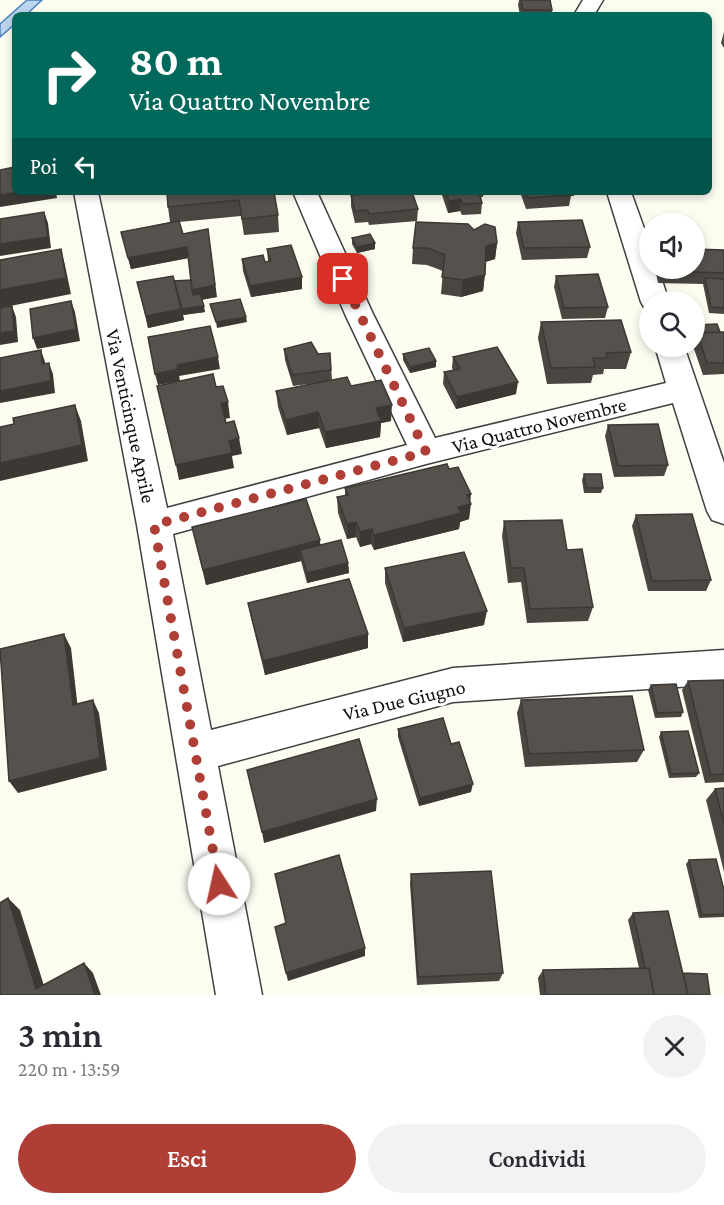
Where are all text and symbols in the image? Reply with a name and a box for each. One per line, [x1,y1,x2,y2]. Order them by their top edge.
icon: right [30,36,108,114]
text: 80 m [129,37,223,84]
text: Via Quattro Novembre [129,86,370,116]
icon: left [69,150,102,183]
text: Poi [30,154,57,179]
map controls [639,213,705,357]
button: sound [639,213,705,279]
pin [317,253,368,304]
icon: arrive [326,262,359,295]
button: search [639,291,705,357]
street label: Via Venticinque Aprile [101,327,160,505]
street label: Via Quattro Novembre [450,393,629,457]
street label: Via Due Giugno [341,675,467,726]
position arrow [187,852,251,916]
text: 3 min [18,1015,102,1055]
button: close [643,1015,706,1078]
text: 220 m · 13:59 [18,1058,120,1080]
button: Esci [18,1124,356,1193]
button: Condividi [368,1124,706,1193]

